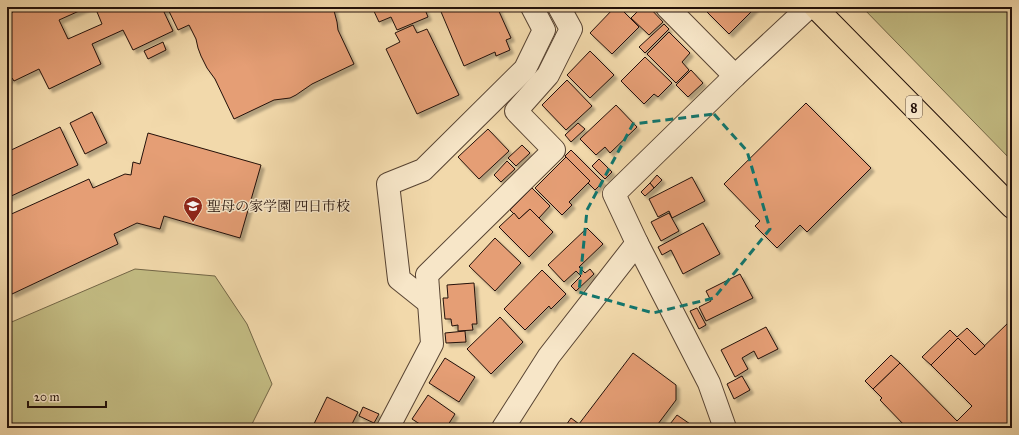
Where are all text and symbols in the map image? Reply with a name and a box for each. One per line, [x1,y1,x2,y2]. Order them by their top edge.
road number: 8 [906,96,922,118]
school or university icon: 聖母の家学園 四日市校 [182,195,204,223]
place label: 聖母の家学園 四日市校 [207,198,350,215]
scale bar [28,383,106,409]
text: 20 m [34,390,60,404]

